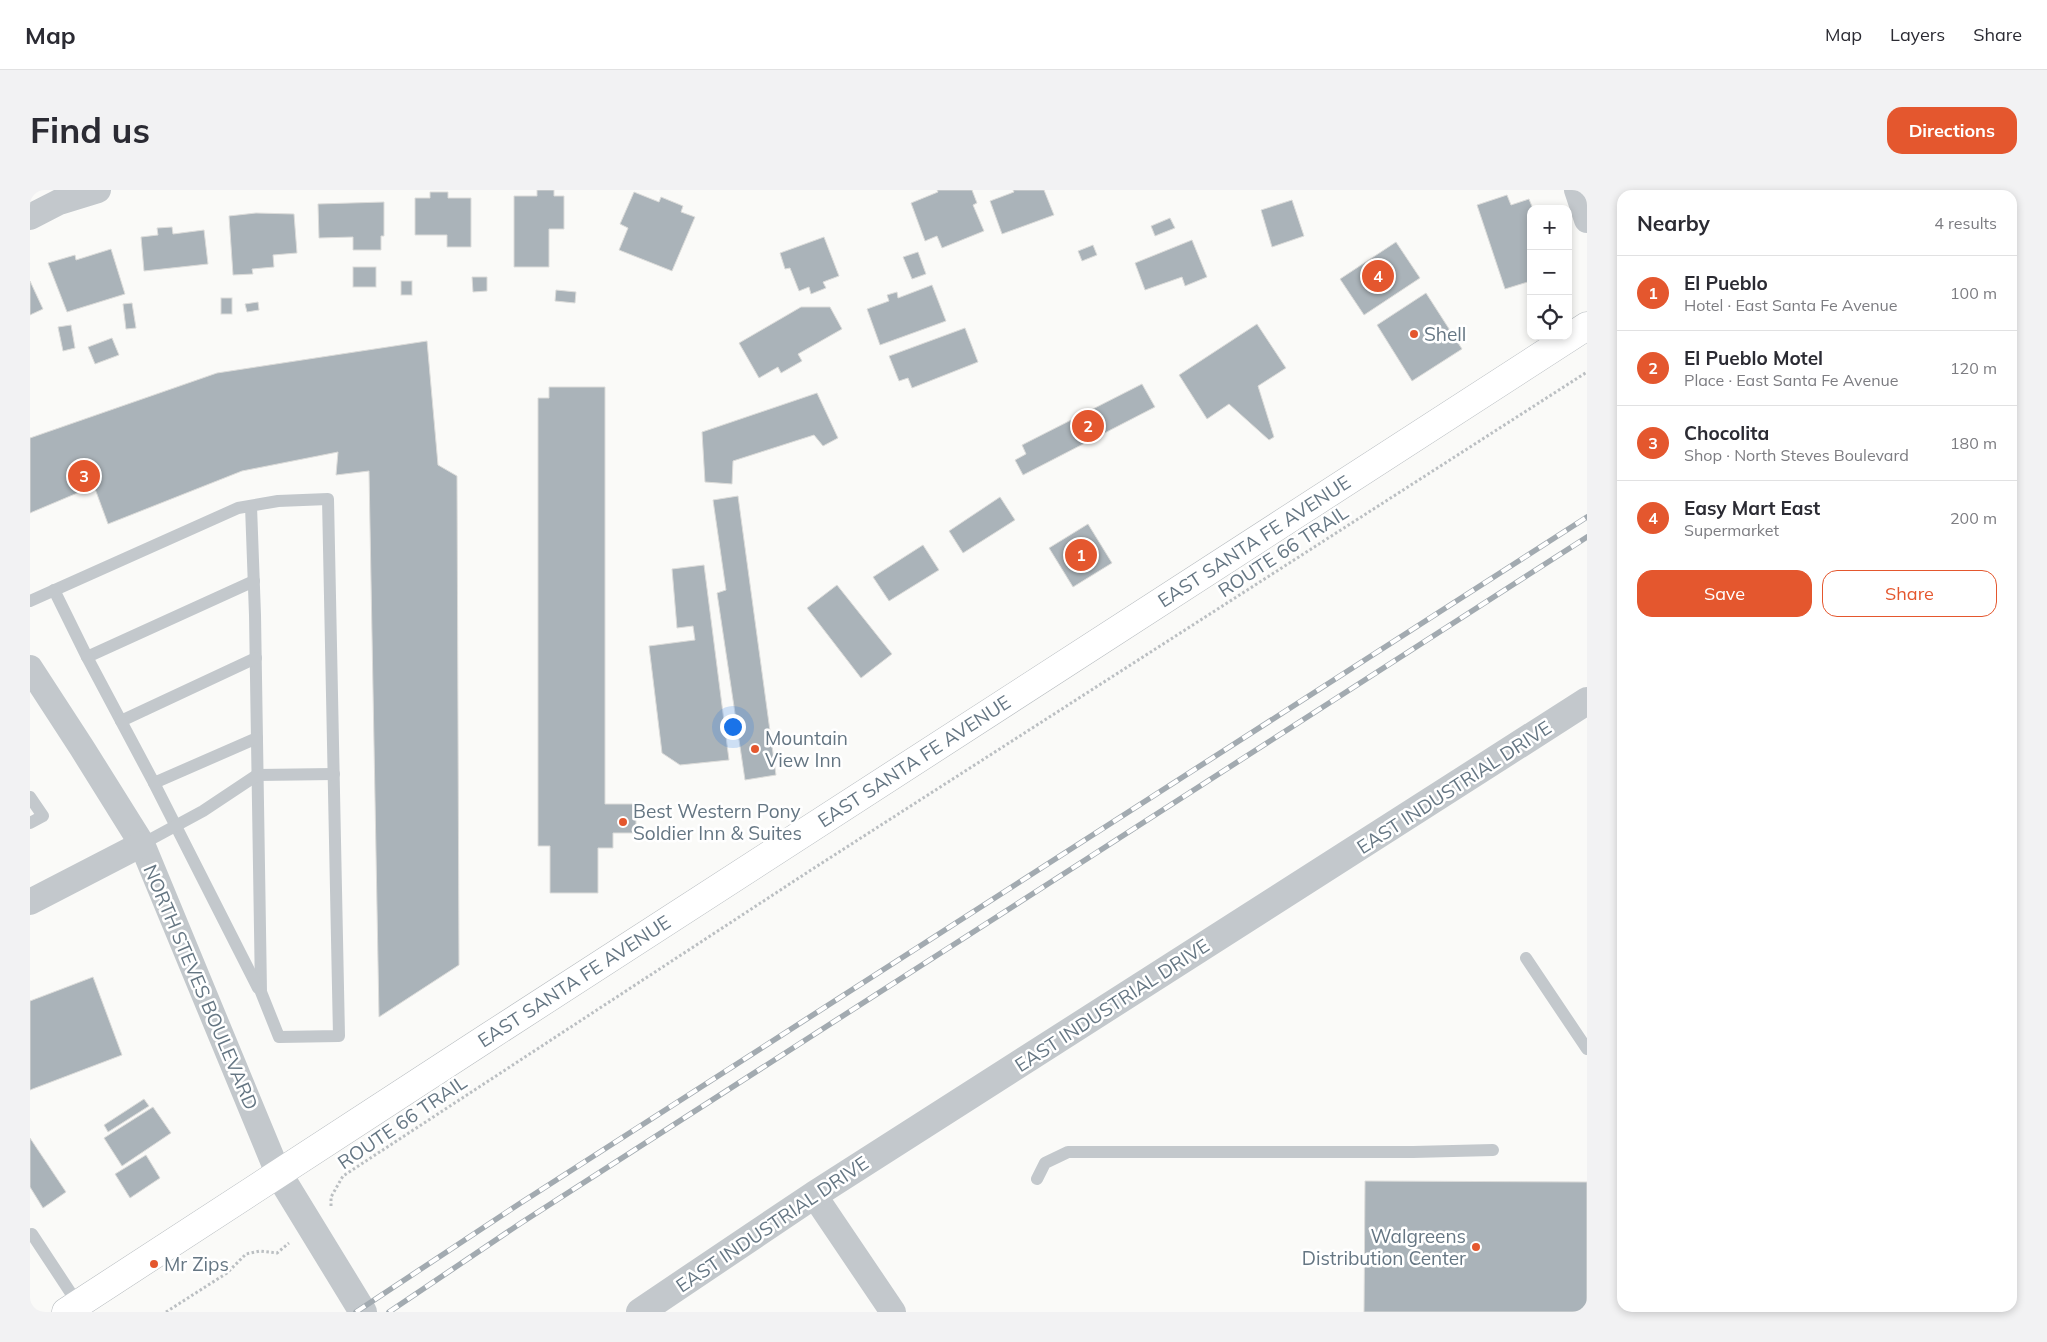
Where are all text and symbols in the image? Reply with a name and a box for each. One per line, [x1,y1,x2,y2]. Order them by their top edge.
text: Map [25,20,76,50]
text: Map [1825,23,1862,46]
text: Layers [1890,23,1945,46]
text: Share [1973,23,2022,46]
button: Directions [1887,107,2017,154]
text: Find us [30,108,150,152]
map controls [1527,205,1572,340]
button: + [1527,205,1572,250]
text: Nearby [1637,210,1710,236]
text: 4 results [1934,213,1997,233]
button: − [1527,250,1572,295]
pin: 4 [1362,257,1394,295]
text: El Pueblo [1684,271,1768,295]
text: 1 [1648,283,1658,303]
text: 100 m [1950,283,1997,303]
button: locate [1527,295,1572,340]
text: Hotel · East Santa Fe Avenue [1684,295,1898,315]
place label: Shell [1424,322,1466,346]
marker: Shell [1408,328,1420,340]
text: El Pueblo Motel [1684,346,1823,370]
text: 2 [1648,358,1658,378]
text: 120 m [1950,358,1997,378]
text: Place · East Santa Fe Avenue [1684,370,1898,390]
pin: 2 [1072,407,1104,445]
text: Chocolita [1684,421,1769,445]
text: 3 [1648,433,1658,453]
text: 180 m [1950,433,1997,453]
text: Shop · North Steves Boulevard [1684,445,1909,465]
pin: 3 [68,457,100,495]
street label: EAST SANTA FE AVENUE [1153,470,1355,612]
text: Easy Mart East [1684,496,1820,520]
street label: ROUTE 66 TRAIL [1213,500,1353,602]
text: 4 [1648,508,1658,528]
text: 200 m [1950,508,1997,528]
text: Supermarket [1684,520,1779,540]
pin: 1 [1065,536,1097,574]
button: Save [1637,570,1812,617]
button: Share [1822,570,1997,617]
street label: EAST SANTA FE AVENUE [813,690,1015,832]
your location [720,714,746,740]
street label: EAST INDUSTRIAL DRIVE [1352,715,1556,859]
place label: Mountain View Inn [765,726,848,772]
marker: Mountain View Inn [749,743,761,755]
place label: Best Western Pony Soldier Inn & Suites [633,799,802,845]
marker: Best Western Pony Soldier Inn & Suites [617,816,629,828]
street label: NORTH STEVES BOULEVARD [138,861,264,1113]
street label: EAST SANTA FE AVENUE [473,910,675,1052]
street label: EAST INDUSTRIAL DRIVE [1010,933,1214,1077]
street label: ROUTE 66 TRAIL [333,1070,472,1174]
street label: EAST INDUSTRIAL DRIVE [671,1151,873,1297]
place label: Walgreens Distribution Center [1302,1224,1466,1270]
marker: Walgreens Distribution Center [1470,1241,1482,1253]
place label: Mr Zips [164,1252,229,1276]
marker: Mr Zips [148,1258,160,1270]

